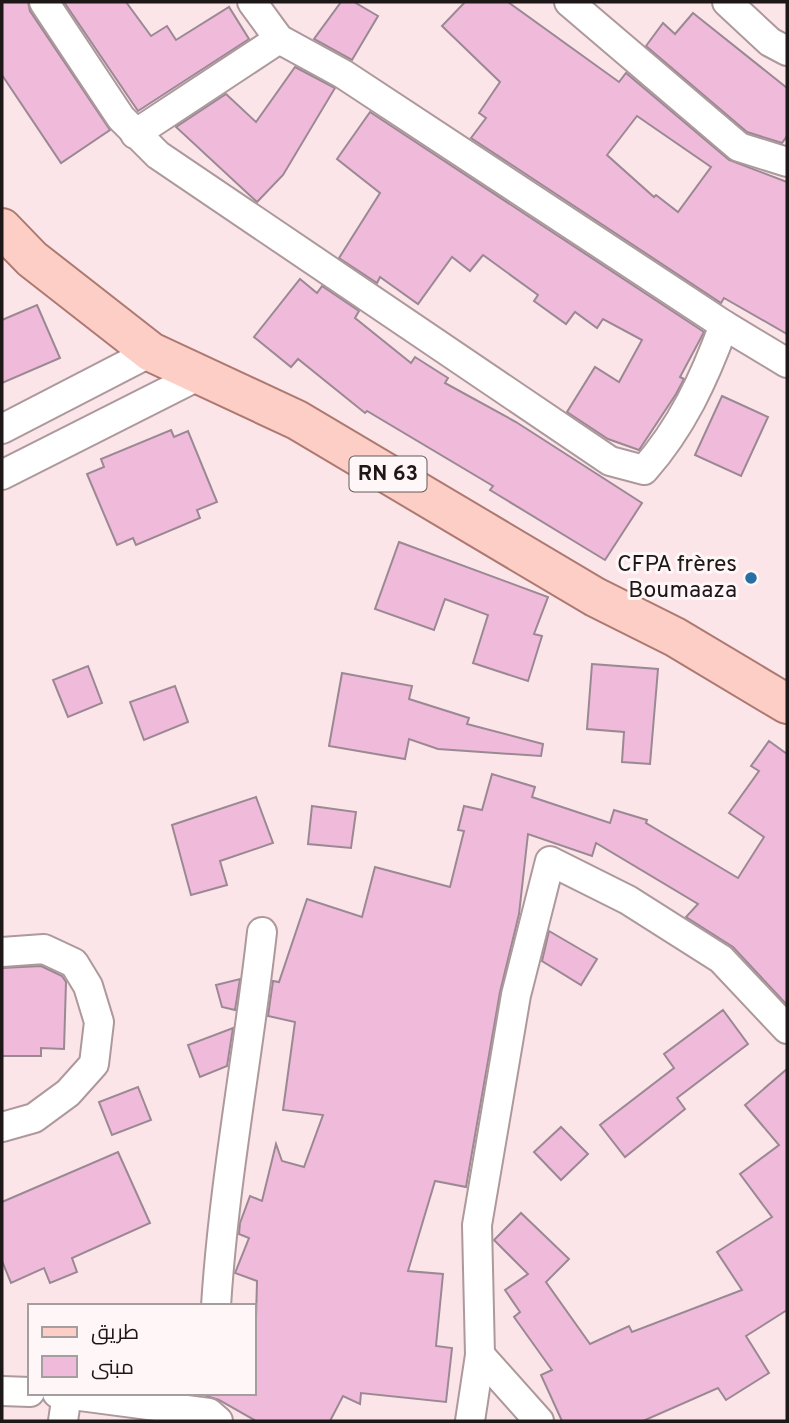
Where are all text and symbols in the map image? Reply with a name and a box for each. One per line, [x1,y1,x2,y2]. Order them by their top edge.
road number: RN 63 [350,456,426,491]
place label: CFPA frères Boumaaza [617,551,737,606]
marker: CFPA frères Boumaaza [743,570,759,586]
legend [28,1304,256,1395]
text: طريق [91,1320,139,1347]
text: مبنى [91,1355,134,1382]

